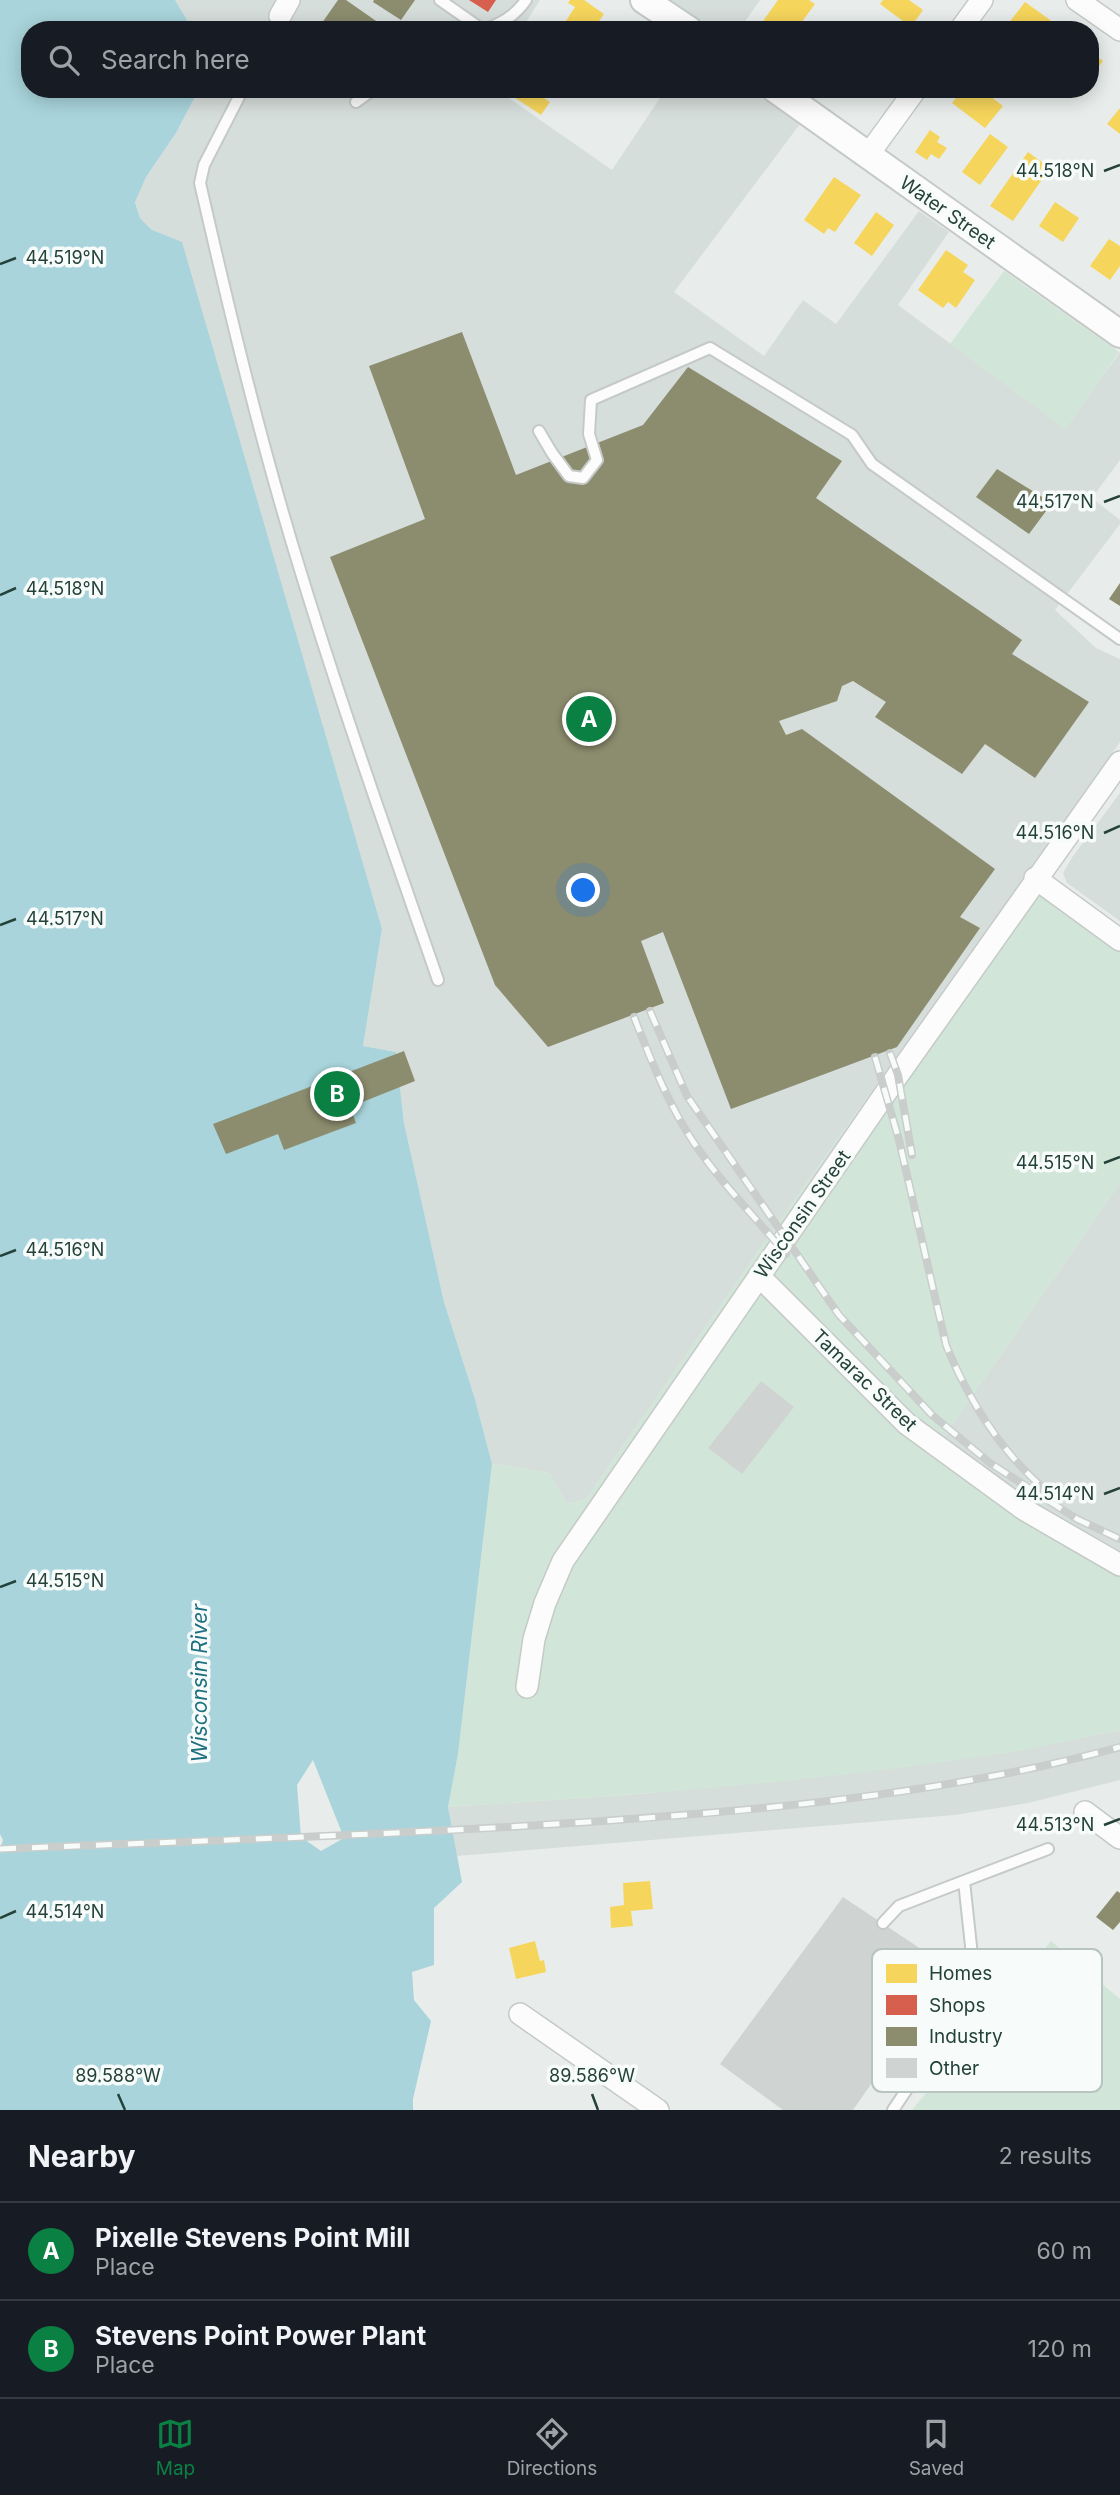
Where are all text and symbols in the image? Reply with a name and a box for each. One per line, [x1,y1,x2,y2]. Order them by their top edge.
search box [21,21,1099,98]
icon: search [45,41,83,79]
text: Search here [101,44,250,75]
text: 44.518°N [1016,160,1094,181]
street label: Water Street [895,171,1000,254]
text: 44.519°N [26,247,104,268]
text: 44.517°N [1016,491,1094,512]
text: 44.518°N [26,578,104,599]
pin: A [566,693,612,745]
text: 44.516°N [1016,822,1094,843]
your location [566,873,600,907]
text: 44.517°N [26,908,104,929]
pin: B [314,1068,360,1120]
street label: Wisconsin Street [750,1146,855,1283]
text: 44.515°N [1016,1152,1094,1173]
text: 44.516°N [26,1239,104,1260]
street label: Tamarac Street [808,1325,922,1436]
text: 44.514°N [1016,1483,1094,1504]
text: 44.515°N [26,1570,104,1591]
water label: Wisconsin River [187,1603,212,1762]
text: 44.513°N [1016,1814,1094,1835]
text: 44.514°N [26,1901,104,1922]
legend [872,1949,1102,2092]
text: Homes [929,1962,992,1985]
text: Shops [929,1994,985,2017]
text: Industry [929,2025,1003,2048]
text: Other [929,2057,979,2080]
text: 89.588°W [75,2065,161,2086]
text: 89.586°W [549,2065,635,2086]
text: Nearby [28,2138,136,2174]
text: 2 results [999,2142,1092,2170]
text: Pixelle Stevens Point Mill [95,2222,410,2253]
text: A [42,2237,60,2265]
text: 60 m [1037,2237,1092,2265]
text: Place [95,2253,155,2281]
text: Stevens Point Power Plant [95,2320,426,2351]
text: B [43,2335,59,2363]
text: 120 m [1027,2335,1092,2363]
text: Place [95,2351,155,2379]
tab: Map [156,2415,195,2480]
tab: Directions [507,2415,597,2480]
tab: Saved [909,2415,964,2480]

